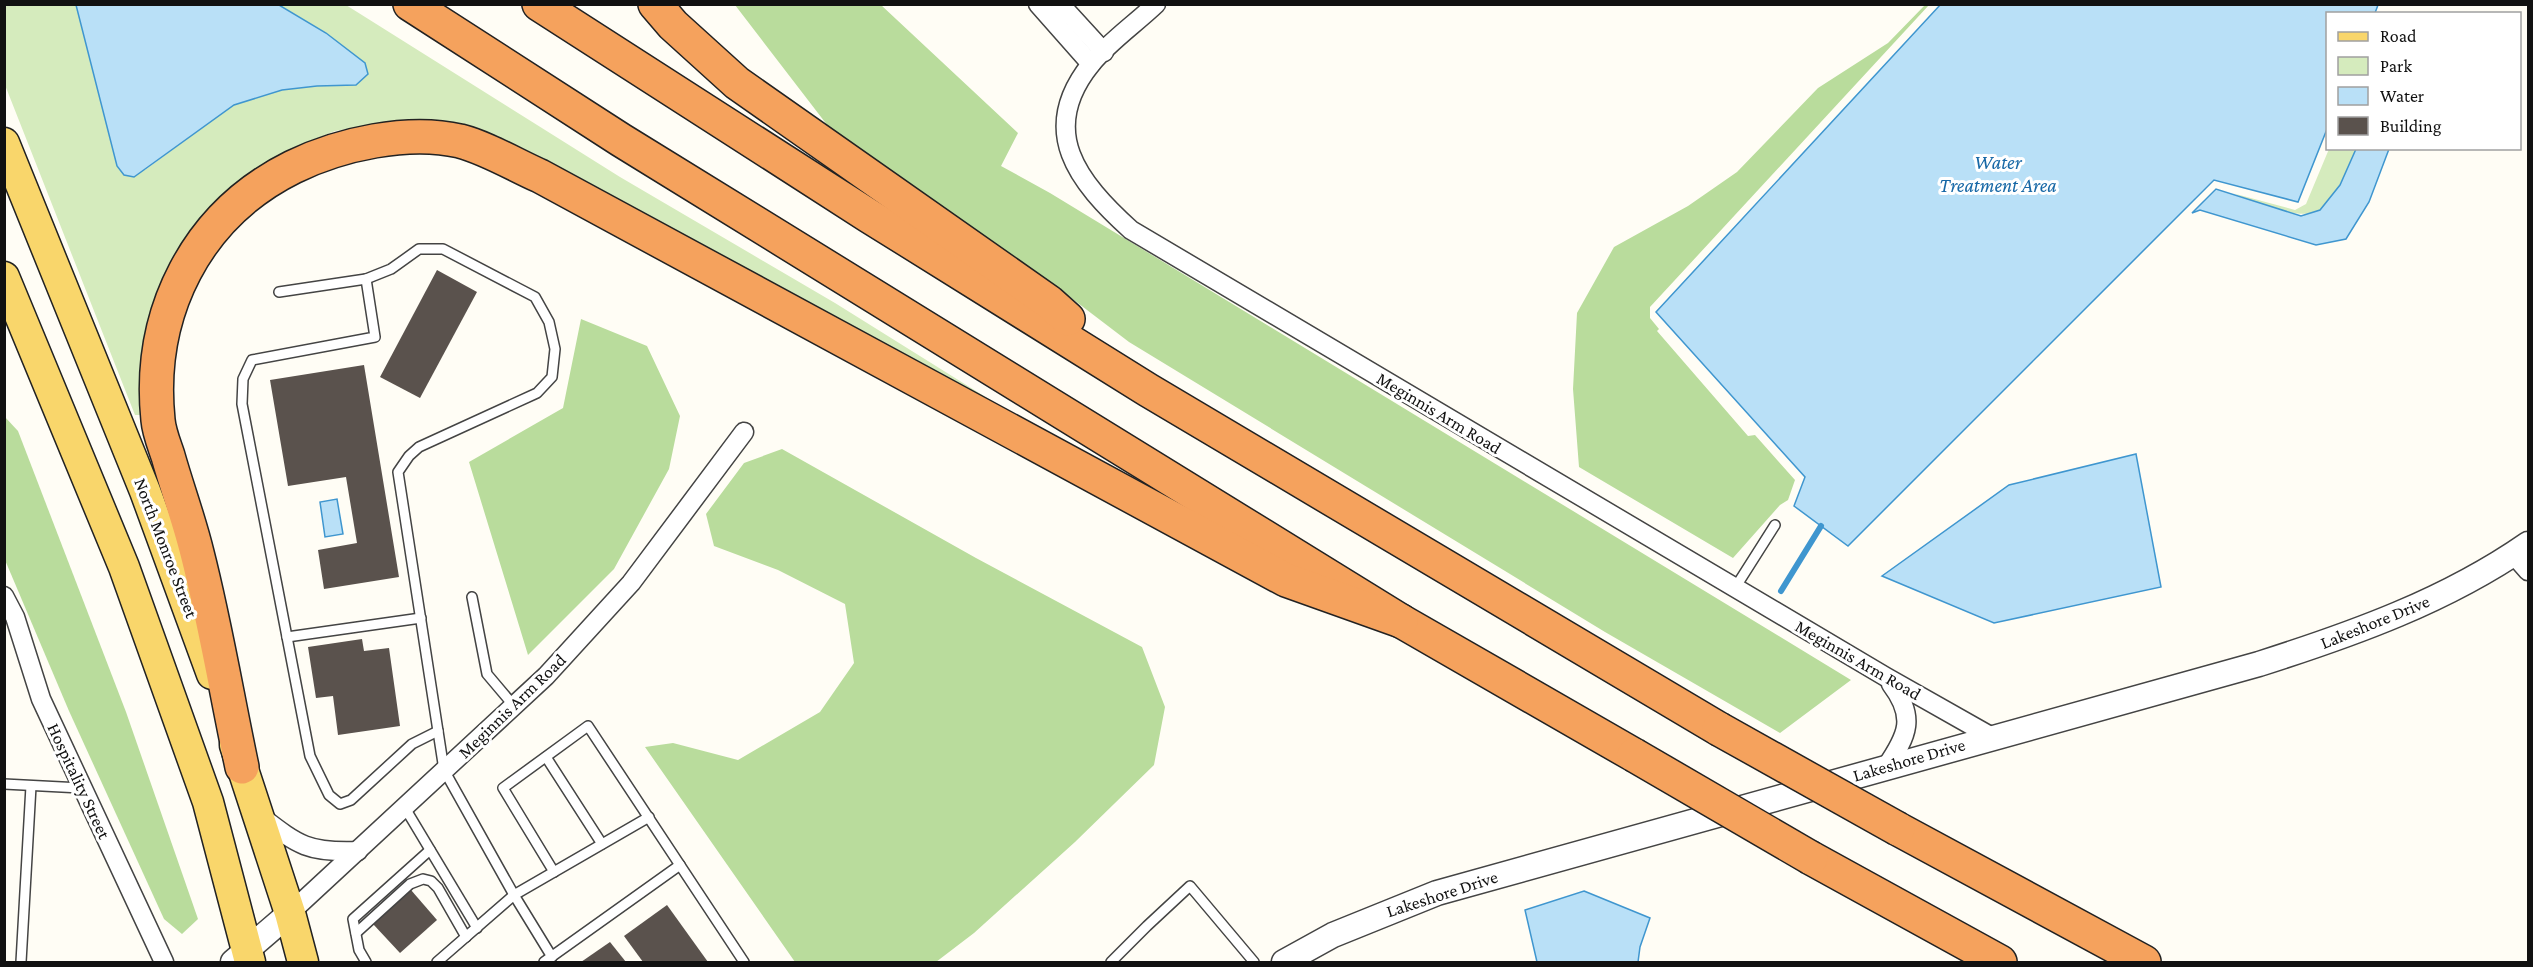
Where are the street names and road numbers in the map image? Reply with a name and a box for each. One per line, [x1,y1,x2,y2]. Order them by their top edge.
street label: Meginnis Arm Road [1373,368,1505,458]
street label: North Monroe Street [130,475,202,622]
street label: Lakeshore Drive [2318,591,2433,653]
street label: Meginnis Arm Road [1792,616,1925,704]
street label: Meginnis Arm Road [454,649,570,762]
street label: Hospitality Street [43,720,115,843]
street label: Lakeshore Drive [1851,734,1967,786]
street label: Lakeshore Drive [1384,867,1500,921]

